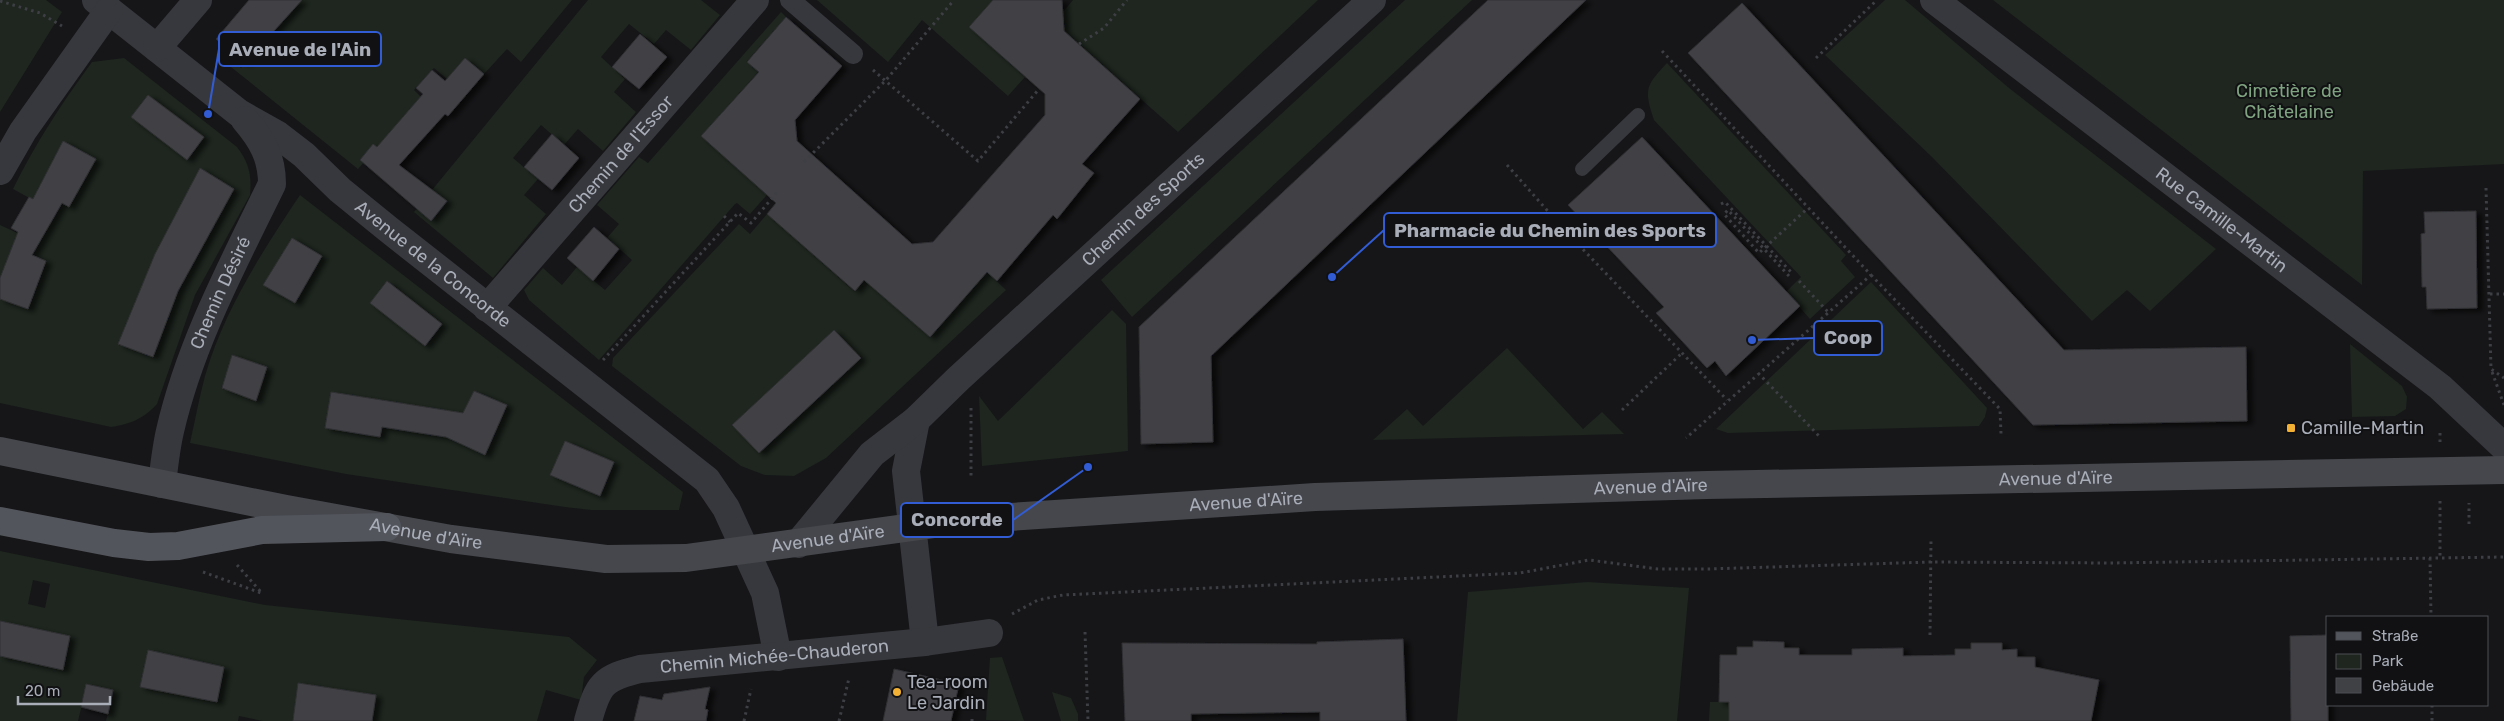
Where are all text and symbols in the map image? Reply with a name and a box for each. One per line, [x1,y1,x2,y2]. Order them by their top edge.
callout: Avenue de l'Ain [219,32,381,66]
text: Avenue de l'Ain [229,38,371,61]
park label: Cimetière de Châtelaine [2236,80,2342,123]
street label: Chemin de l'Essor [564,91,678,217]
street label: Chemin des Sports [1077,148,1209,271]
street label: Rue Camille-Martin [2151,162,2292,277]
street label: Avenue de la Concorde [351,196,515,332]
callout: Pharmacie du Chemin des Sports [1384,213,1716,247]
text: Pharmacie du Chemin des Sports [1394,219,1706,242]
street label: Chemin Désiré [186,233,256,352]
callout: Coop [1814,321,1882,355]
text: Coop [1824,326,1872,349]
place label: Camille-Martin [2301,417,2424,439]
marker: Camille-Martin [2285,422,2297,434]
street label: Avenue d'Aïre [1998,466,2113,491]
street label: Avenue d'Aïre [1593,474,1708,499]
street label: Avenue d'Aïre [1188,487,1304,516]
callout: Concorde [901,503,1013,537]
text: Concorde [911,508,1003,531]
street label: Avenue d'Aïre [368,513,484,554]
street label: Avenue d'Aïre [770,520,886,557]
legend [2326,616,2489,706]
text: Straße [2372,627,2418,645]
street label: Chemin Michée-Chauderon [659,634,890,678]
text: Park [2372,652,2403,670]
place label: Tea-room Le Jardin [907,671,988,714]
scale bar [18,674,110,706]
text: Gebäude [2372,677,2434,695]
text: 20 m [25,682,60,700]
marker: Tea-room Le Jardin [891,686,903,698]

